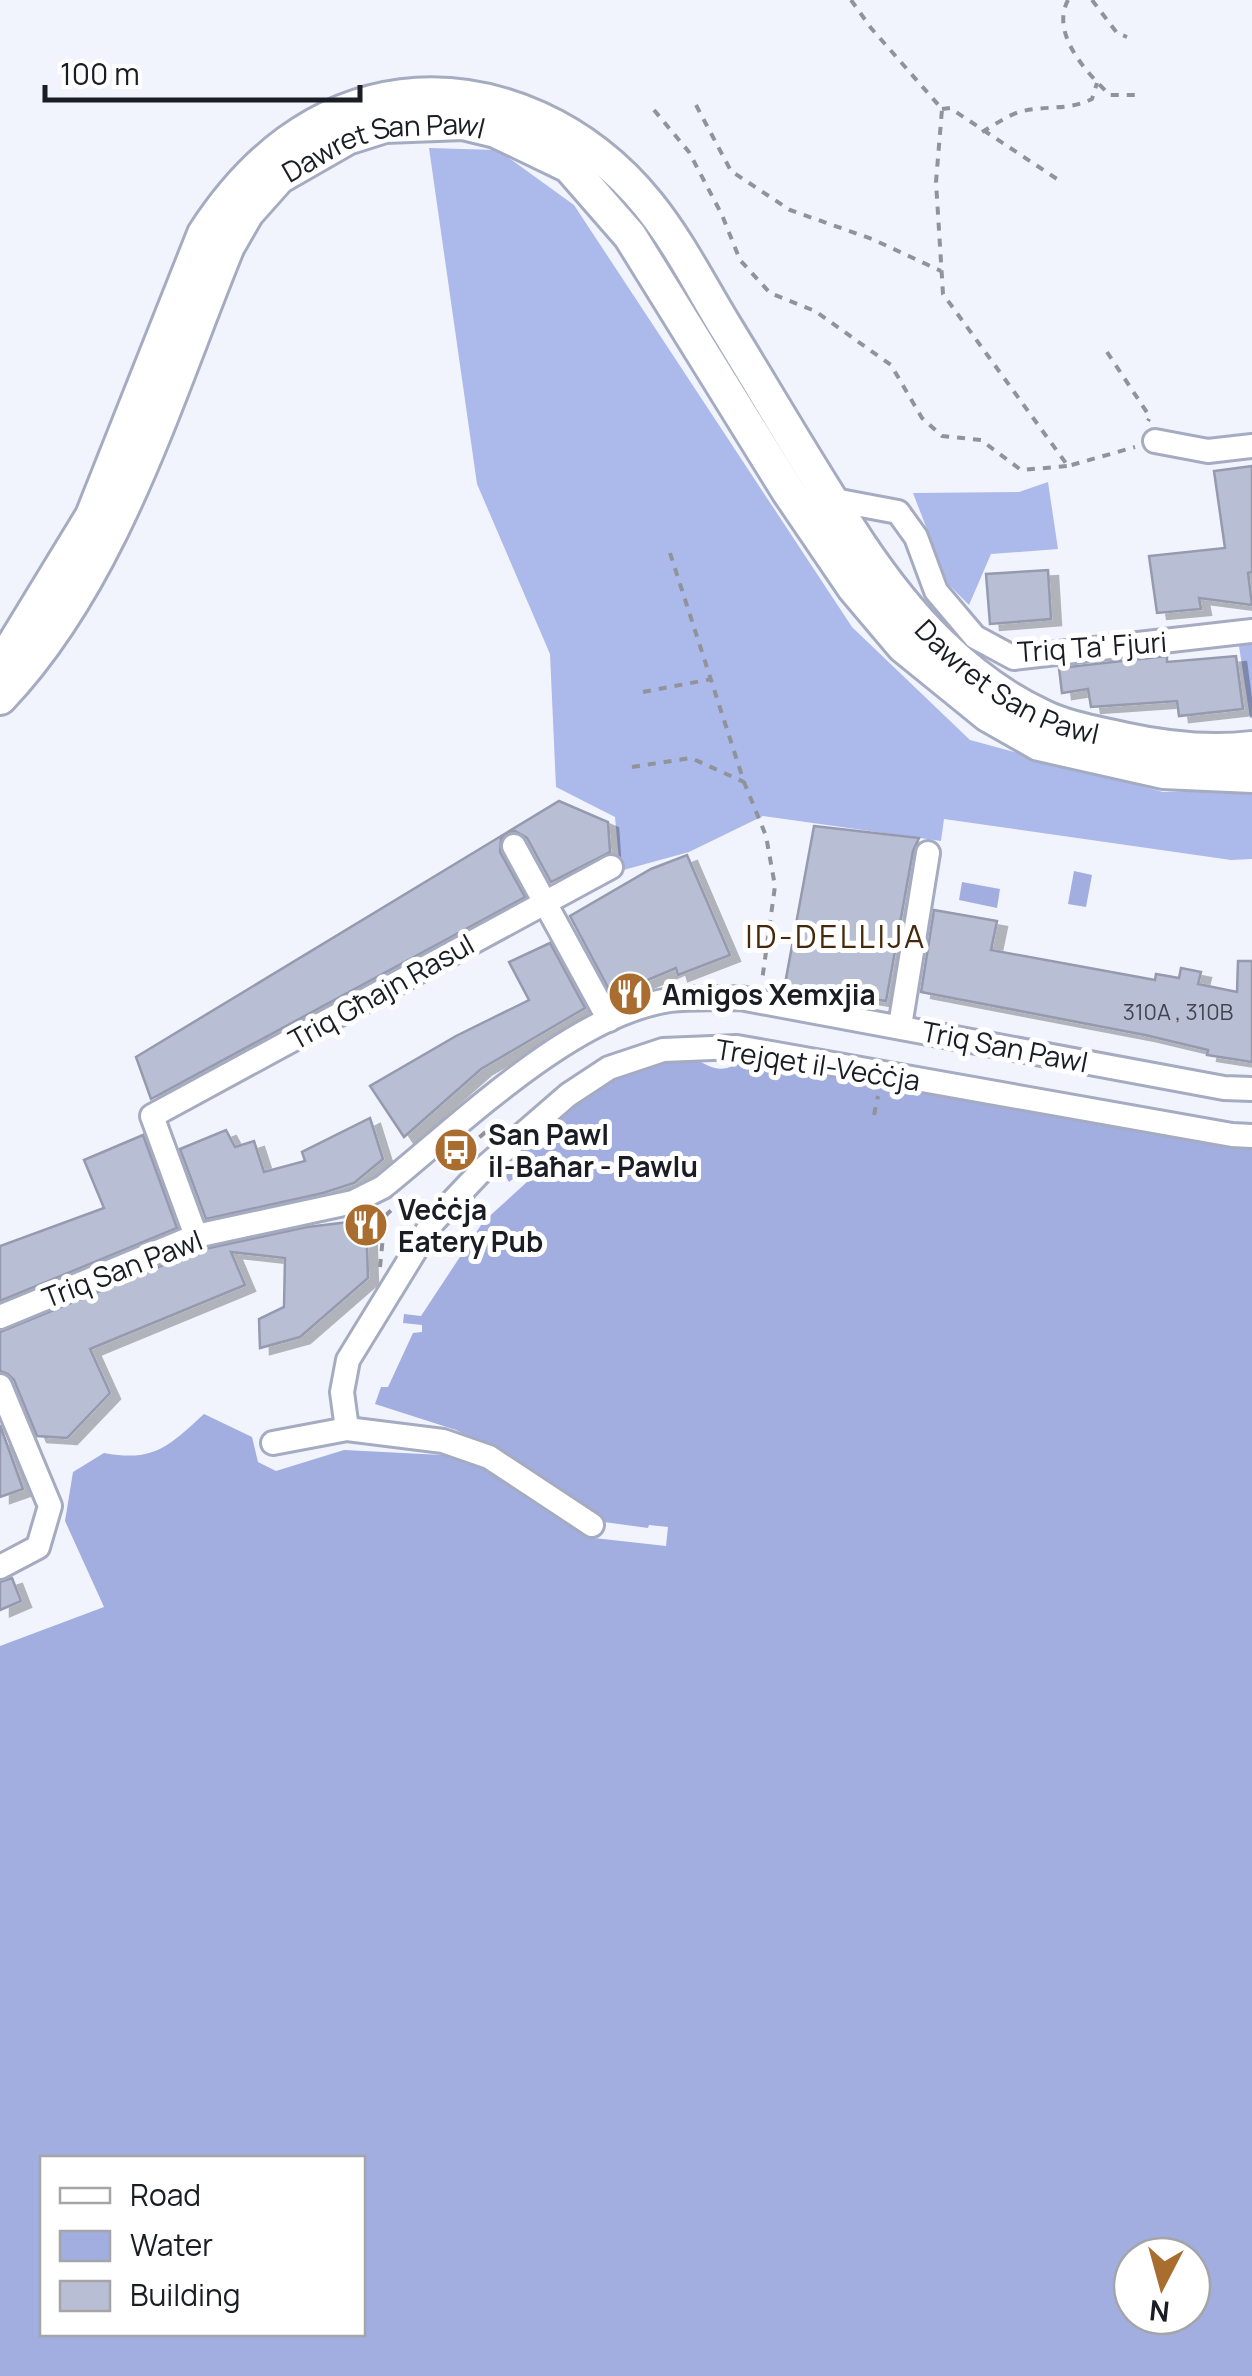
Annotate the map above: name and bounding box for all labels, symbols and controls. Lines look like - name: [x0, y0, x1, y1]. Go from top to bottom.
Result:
- scale bar: [45, 40, 360, 102]
- text: 100 m: [60, 53, 140, 94]
- street label: Dawret San Pawl: [275, 103, 489, 191]
- street label: Dawret San Pawl: [907, 611, 1103, 752]
- street label: Triq Ta' Fjuri: [1016, 622, 1168, 670]
- district label: ID-DELLIJA: [745, 914, 927, 958]
- street label: Triq Għajn Rasul: [282, 924, 480, 1058]
- restaurant icon: Amigos Xemxjia: [607, 971, 653, 1017]
- place label: Amigos Xemxjia: [662, 975, 876, 1013]
- house number: 310A , 310B: [1123, 997, 1233, 1027]
- street label: Triq San Pawl: [919, 1011, 1091, 1081]
- street label: Trejqet il-Veċċja: [713, 1029, 923, 1099]
- place label: San Pawl il-Baħar - Pawlu: [488, 1115, 698, 1185]
- bus stop icon: San Pawl il-Baħar - Pawlu: [433, 1127, 479, 1173]
- place label: Veċċja Eatery Pub: [398, 1190, 543, 1260]
- restaurant icon: Veċċja Eatery Pub: [343, 1202, 389, 1248]
- street label: Triq San Pawl: [37, 1220, 207, 1316]
- legend: [40, 2156, 365, 2336]
- text: Road: [130, 2174, 201, 2215]
- text: Water: [130, 2224, 213, 2265]
- north arrow: [1112, 2236, 1212, 2336]
- text: Building: [130, 2274, 241, 2315]
- text: N: [1147, 2292, 1171, 2332]

